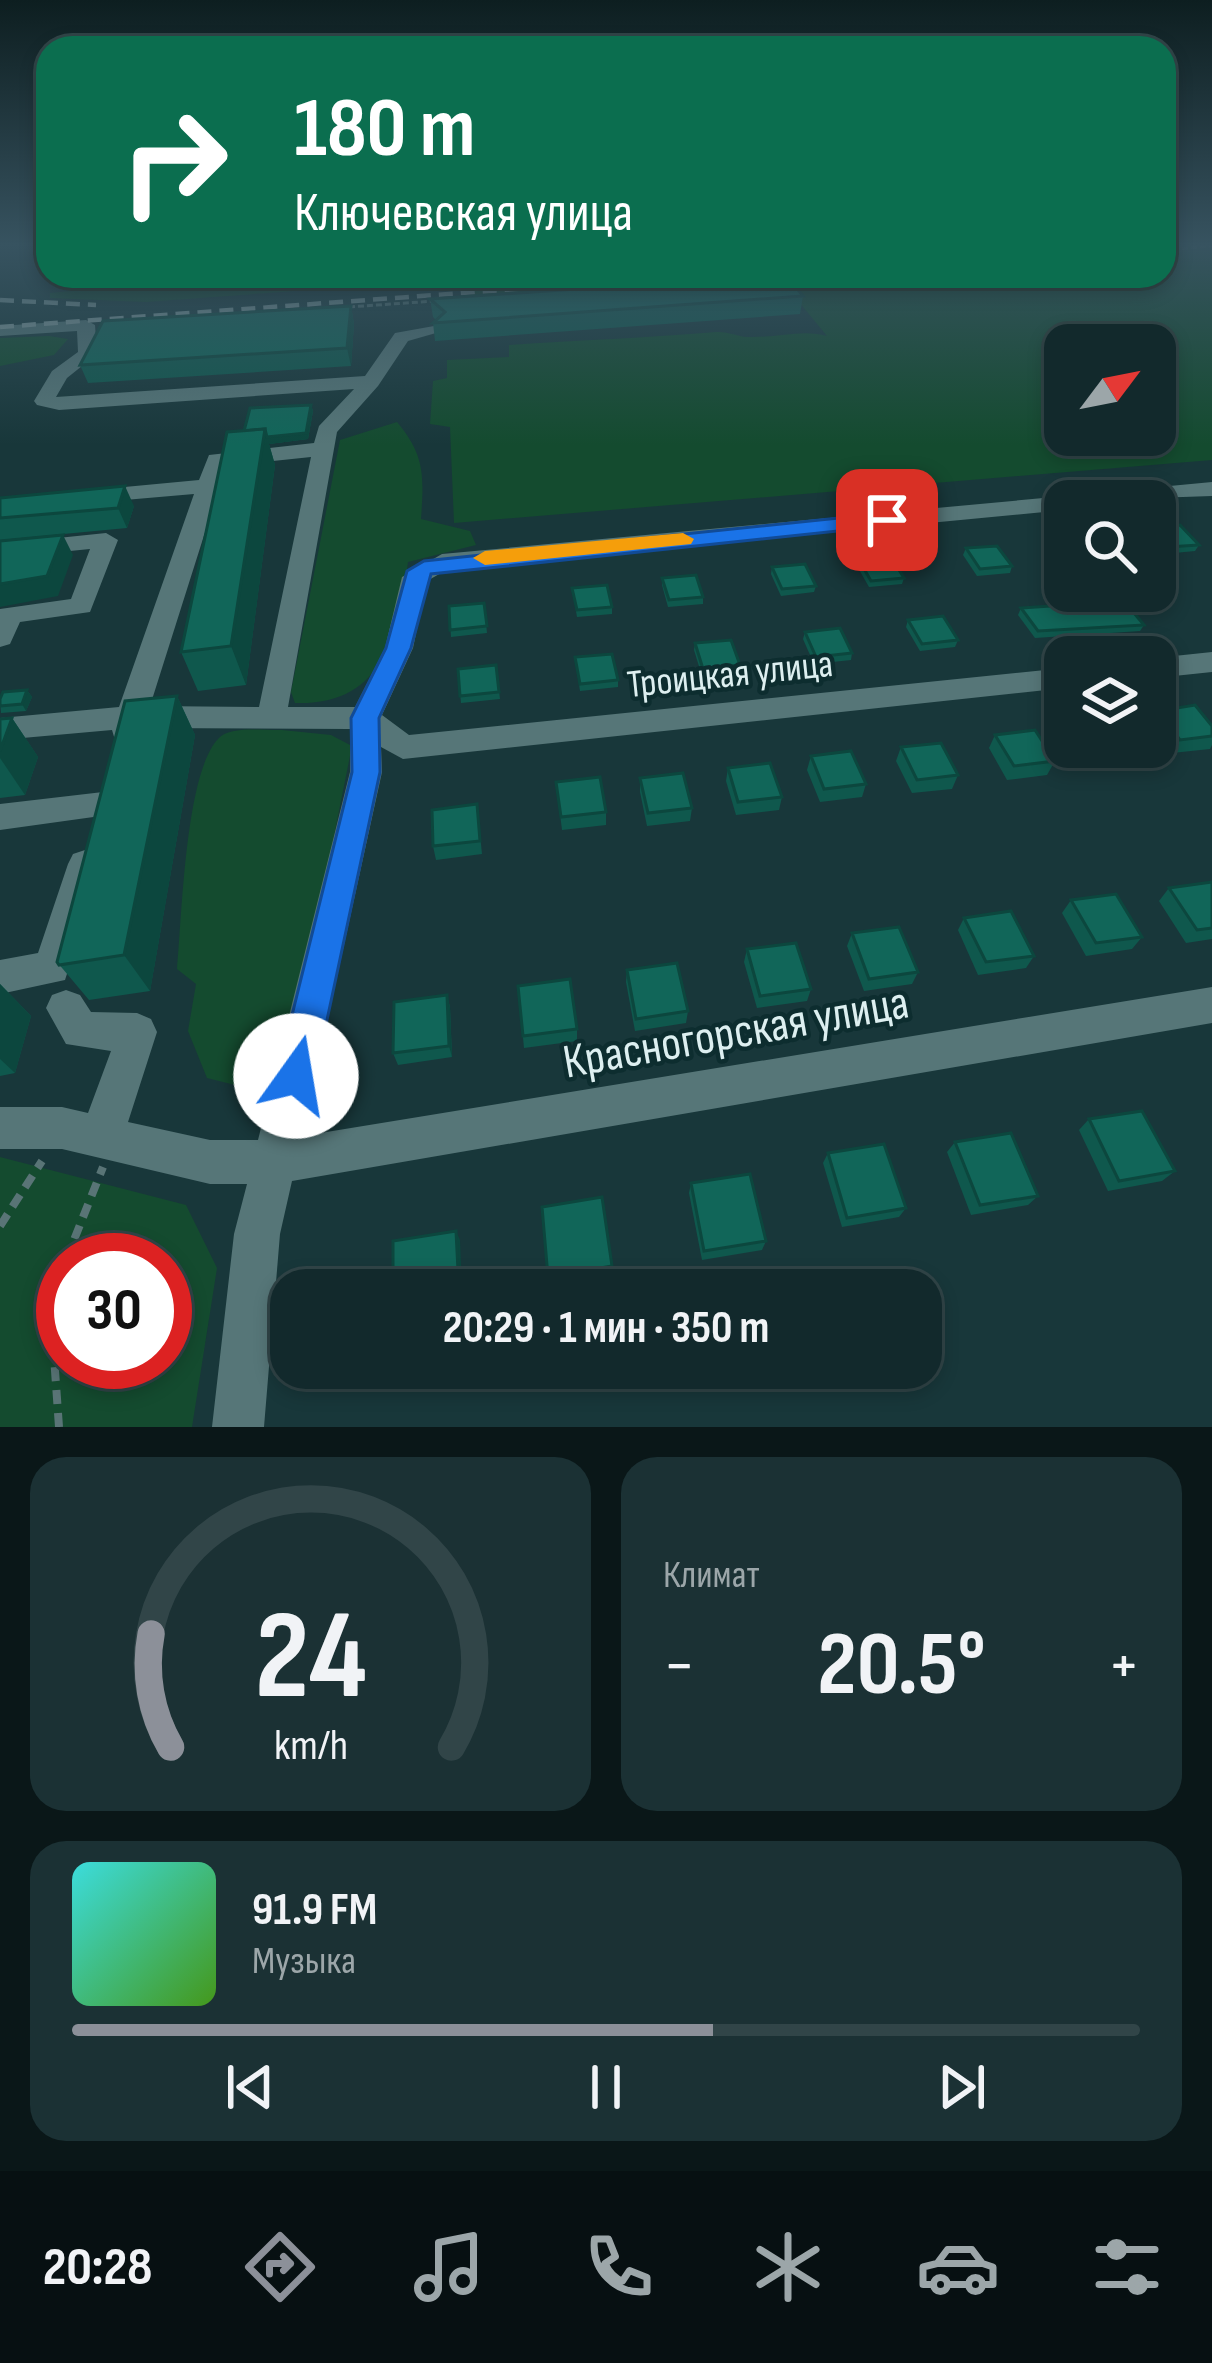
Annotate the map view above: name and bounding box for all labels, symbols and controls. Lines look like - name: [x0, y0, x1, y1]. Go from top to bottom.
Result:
- text: 180 m: [294, 79, 475, 180]
- icon: right: [96, 84, 252, 240]
- text: Ключевская улица: [294, 181, 633, 246]
- north arrow: [1044, 324, 1176, 456]
- map controls: [1044, 324, 1176, 768]
- pin: [836, 469, 938, 571]
- button: search: [1044, 480, 1176, 612]
- icon: arrive: [854, 487, 920, 553]
- button: layers: [1044, 636, 1176, 768]
- street label: Троицкая улица: [625, 641, 835, 709]
- street label: Красногорская улица: [559, 975, 913, 1091]
- position arrow: [233, 1013, 359, 1139]
- speed limit sign: 30: [36, 1233, 192, 1389]
- text: 20:29 · 1 мин · 350 m: [443, 1301, 769, 1356]
- text: Климат: [663, 1552, 760, 1599]
- text: 24: [254, 1584, 367, 1733]
- text: 20.5°: [817, 1612, 986, 1720]
- text: −: [663, 1627, 695, 1706]
- text: +: [1108, 1627, 1140, 1706]
- text: km/h: [273, 1720, 348, 1772]
- text: 91.9 FM: [252, 1883, 377, 1938]
- text: Музыка: [252, 1938, 356, 1985]
- icon: previous: [217, 2054, 283, 2120]
- icon: pause: [573, 2054, 639, 2120]
- icon: next: [929, 2054, 995, 2120]
- icon: directions: [238, 2225, 322, 2309]
- icon: music: [407, 2225, 491, 2309]
- icon: phone: [577, 2225, 661, 2309]
- icon: climate: [746, 2225, 830, 2309]
- icon: car: [916, 2225, 1000, 2309]
- icon: filters: [1085, 2225, 1169, 2309]
- text: 20:28: [43, 2235, 153, 2300]

